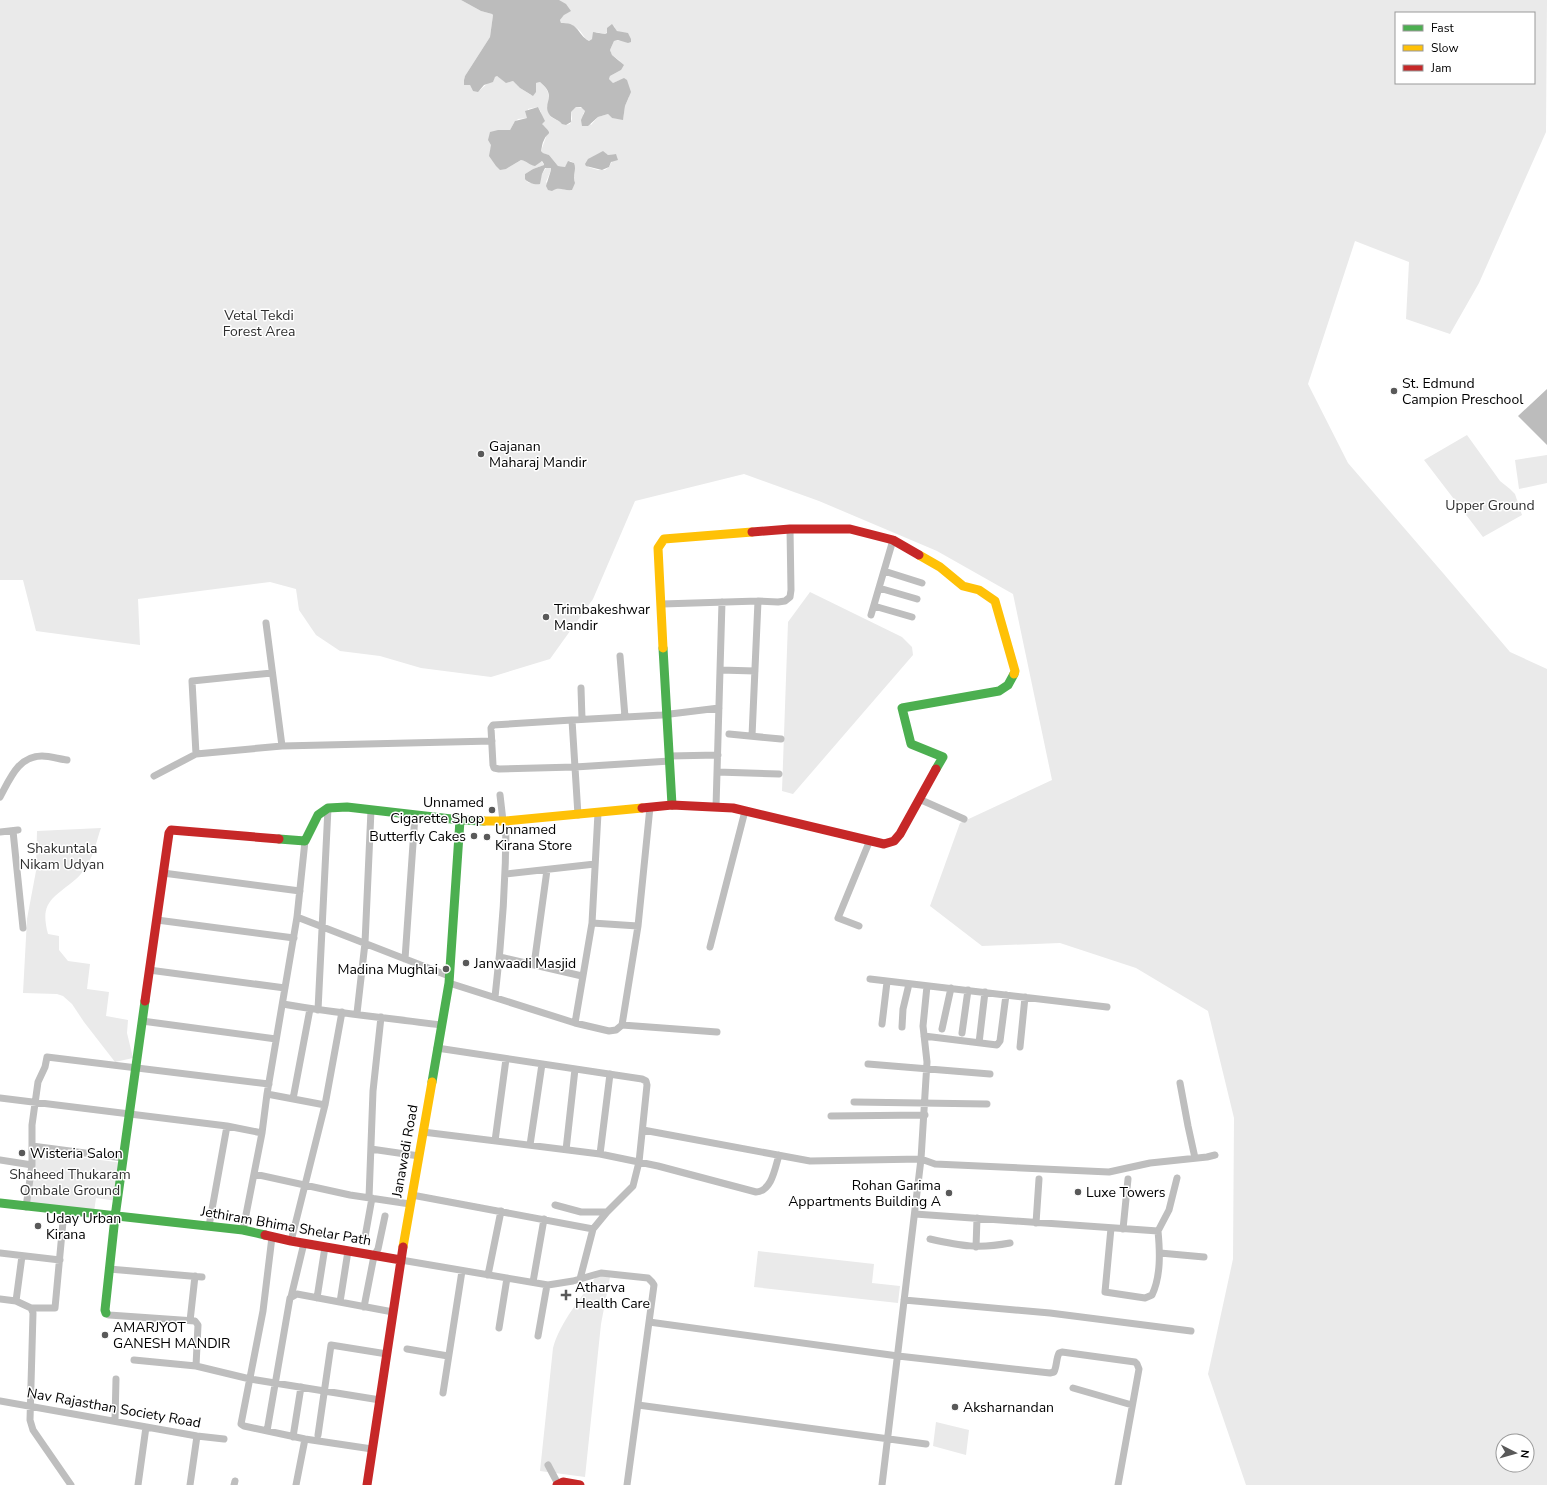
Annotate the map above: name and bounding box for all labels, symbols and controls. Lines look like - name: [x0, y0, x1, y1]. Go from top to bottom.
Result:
- legend: [1395, 12, 1535, 84]
- text: Fast: [1431, 20, 1454, 36]
- text: Slow: [1431, 40, 1459, 56]
- text: Jam: [1430, 60, 1452, 76]
- park label: Vetal Tekdi Forest Area: [223, 306, 295, 341]
- place label: St. Edmund Campion Preschool: [1402, 374, 1524, 409]
- marker: St. Edmund Campion Preschool: [1389, 386, 1399, 396]
- place label: Gajanan Maharaj Mandir: [489, 437, 587, 472]
- marker: Gajanan Maharaj Mandir: [476, 449, 486, 459]
- park label: Upper Ground: [1445, 496, 1535, 515]
- place label: Trimbakeshwar Mandir: [554, 600, 650, 635]
- marker: Trimbakeshwar Mandir: [541, 612, 551, 622]
- place label: Unnamed Cigarette Shop: [390, 793, 484, 828]
- marker: Unnamed Cigarette Shop: [487, 805, 497, 815]
- place label: Unnamed Kirana Store: [495, 820, 572, 855]
- place label: Butterfly Cakes: [369, 827, 466, 846]
- marker: Butterfly Cakes: [469, 831, 479, 841]
- marker: Unnamed Kirana Store: [482, 832, 492, 842]
- park label: Shakuntala Nikam Udyan: [20, 839, 104, 874]
- place label: Janwaadi Masjid: [473, 954, 576, 973]
- marker: Janwaadi Masjid: [461, 958, 471, 968]
- place label: Madina Mughlai: [337, 960, 438, 979]
- marker: Madina Mughlai: [441, 964, 451, 974]
- street label: Janawadi Road: [387, 1103, 423, 1200]
- place label: Wisteria Salon: [30, 1144, 123, 1163]
- marker: Wisteria Salon: [17, 1148, 27, 1158]
- park label: Shaheed Thukaram Ombale Ground: [9, 1165, 131, 1200]
- place label: Rohan Garima Appartments Building A: [788, 1176, 941, 1211]
- place label: Luxe Towers: [1086, 1183, 1166, 1202]
- marker: Luxe Towers: [1073, 1187, 1083, 1197]
- marker: Rohan Garima Appartments Building A: [944, 1188, 954, 1198]
- street label: Jethiram Bhima Shelar Path: [198, 1201, 373, 1250]
- place label: Uday Urban Kirana: [46, 1209, 121, 1244]
- marker: Uday Urban Kirana: [33, 1221, 43, 1231]
- place label: Atharva Health Care: [575, 1278, 650, 1313]
- marker: Atharva Health Care: [560, 1289, 572, 1301]
- place label: AMARJYOT GANESH MANDIR: [113, 1318, 231, 1353]
- marker: AMARJYOT GANESH MANDIR: [100, 1330, 110, 1340]
- street label: Nav Rajasthan Society Road: [25, 1383, 203, 1433]
- place label: Aksharnandan: [963, 1398, 1054, 1417]
- marker: Aksharnandan: [950, 1402, 960, 1412]
- north arrow: [1495, 1433, 1535, 1473]
- text: N: [1517, 1449, 1532, 1459]

